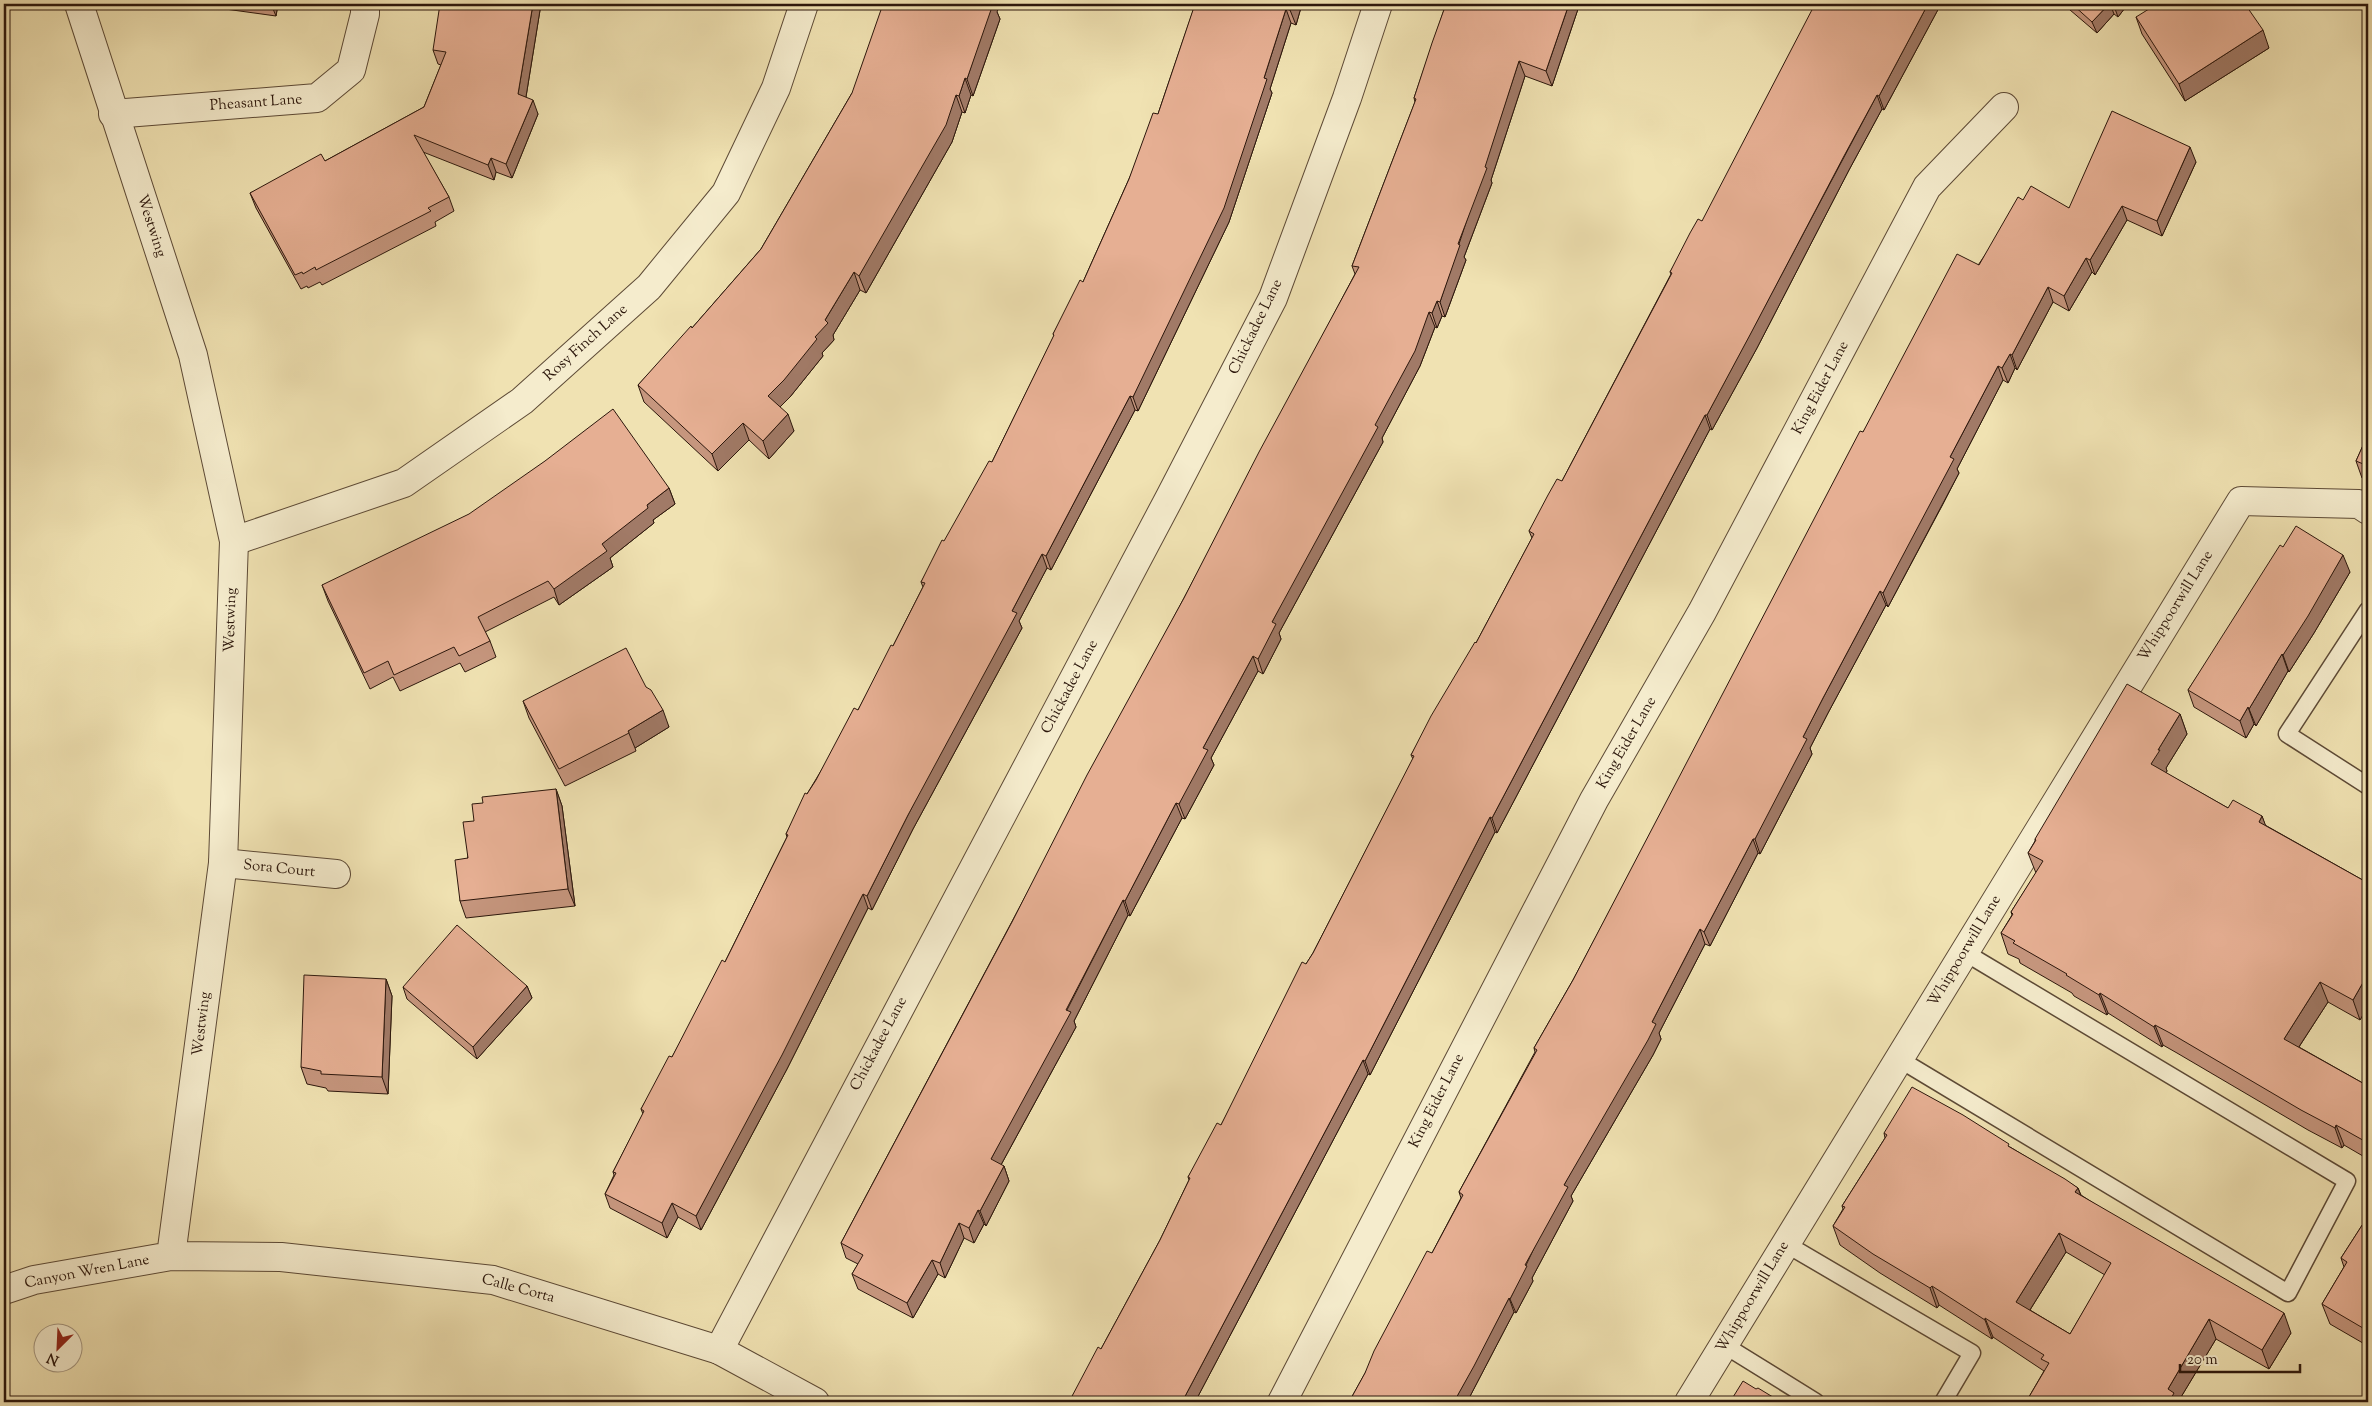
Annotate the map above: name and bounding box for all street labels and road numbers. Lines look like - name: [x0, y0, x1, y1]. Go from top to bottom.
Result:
- street label: Pheasant Lane: [209, 89, 303, 117]
- street label: Westwing: [131, 192, 171, 260]
- street label: Chickadee Lane: [1224, 276, 1288, 378]
- street label: Rosy Finch Lane: [539, 300, 633, 386]
- street label: King Eider Lane: [1787, 337, 1855, 439]
- street label: Whippoorwill Lane: [2133, 547, 2219, 665]
- street label: Westwing: [219, 587, 243, 653]
- street label: Chickadee Lane: [1036, 636, 1104, 738]
- street label: King Eider Lane: [1592, 693, 1662, 793]
- street label: Sora Court: [242, 855, 316, 883]
- street label: Whippoorwill Lane: [1923, 891, 2007, 1011]
- street label: Westwing: [188, 991, 216, 1057]
- street label: Chickadee Lane: [845, 993, 913, 1095]
- street label: King Eider Lane: [1404, 1050, 1470, 1152]
- street label: Whippoorwill Lane: [1711, 1237, 1795, 1357]
- street label: Canyon Wren Lane: [23, 1250, 151, 1294]
- street label: Calle Corta: [479, 1269, 557, 1309]

